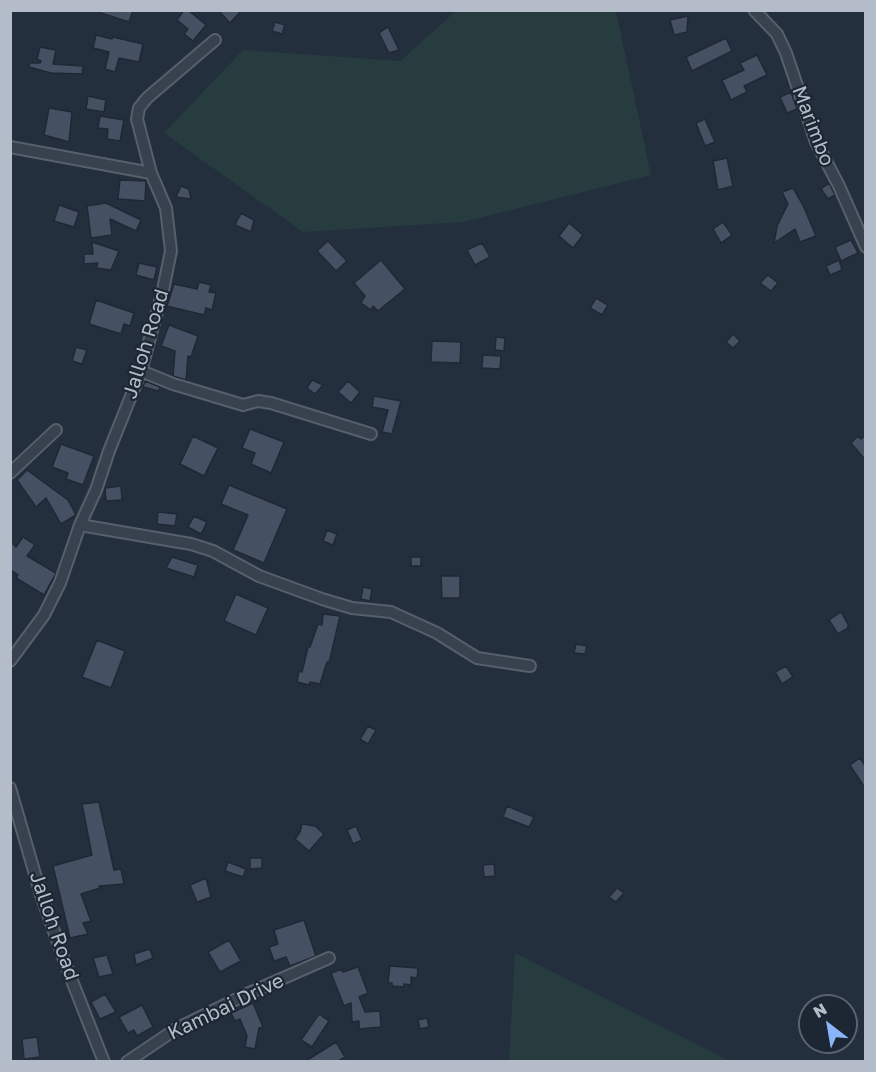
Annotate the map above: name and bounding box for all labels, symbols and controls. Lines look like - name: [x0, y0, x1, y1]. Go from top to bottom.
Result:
- street label: Marimbo: [787, 83, 839, 169]
- street label: Jalloh Road: [118, 286, 174, 402]
- street label: Jalloh Road: [24, 869, 84, 983]
- street label: Kambai Drive: [164, 969, 288, 1045]
- north arrow: [798, 994, 858, 1054]
- text: N: [809, 999, 830, 1022]

